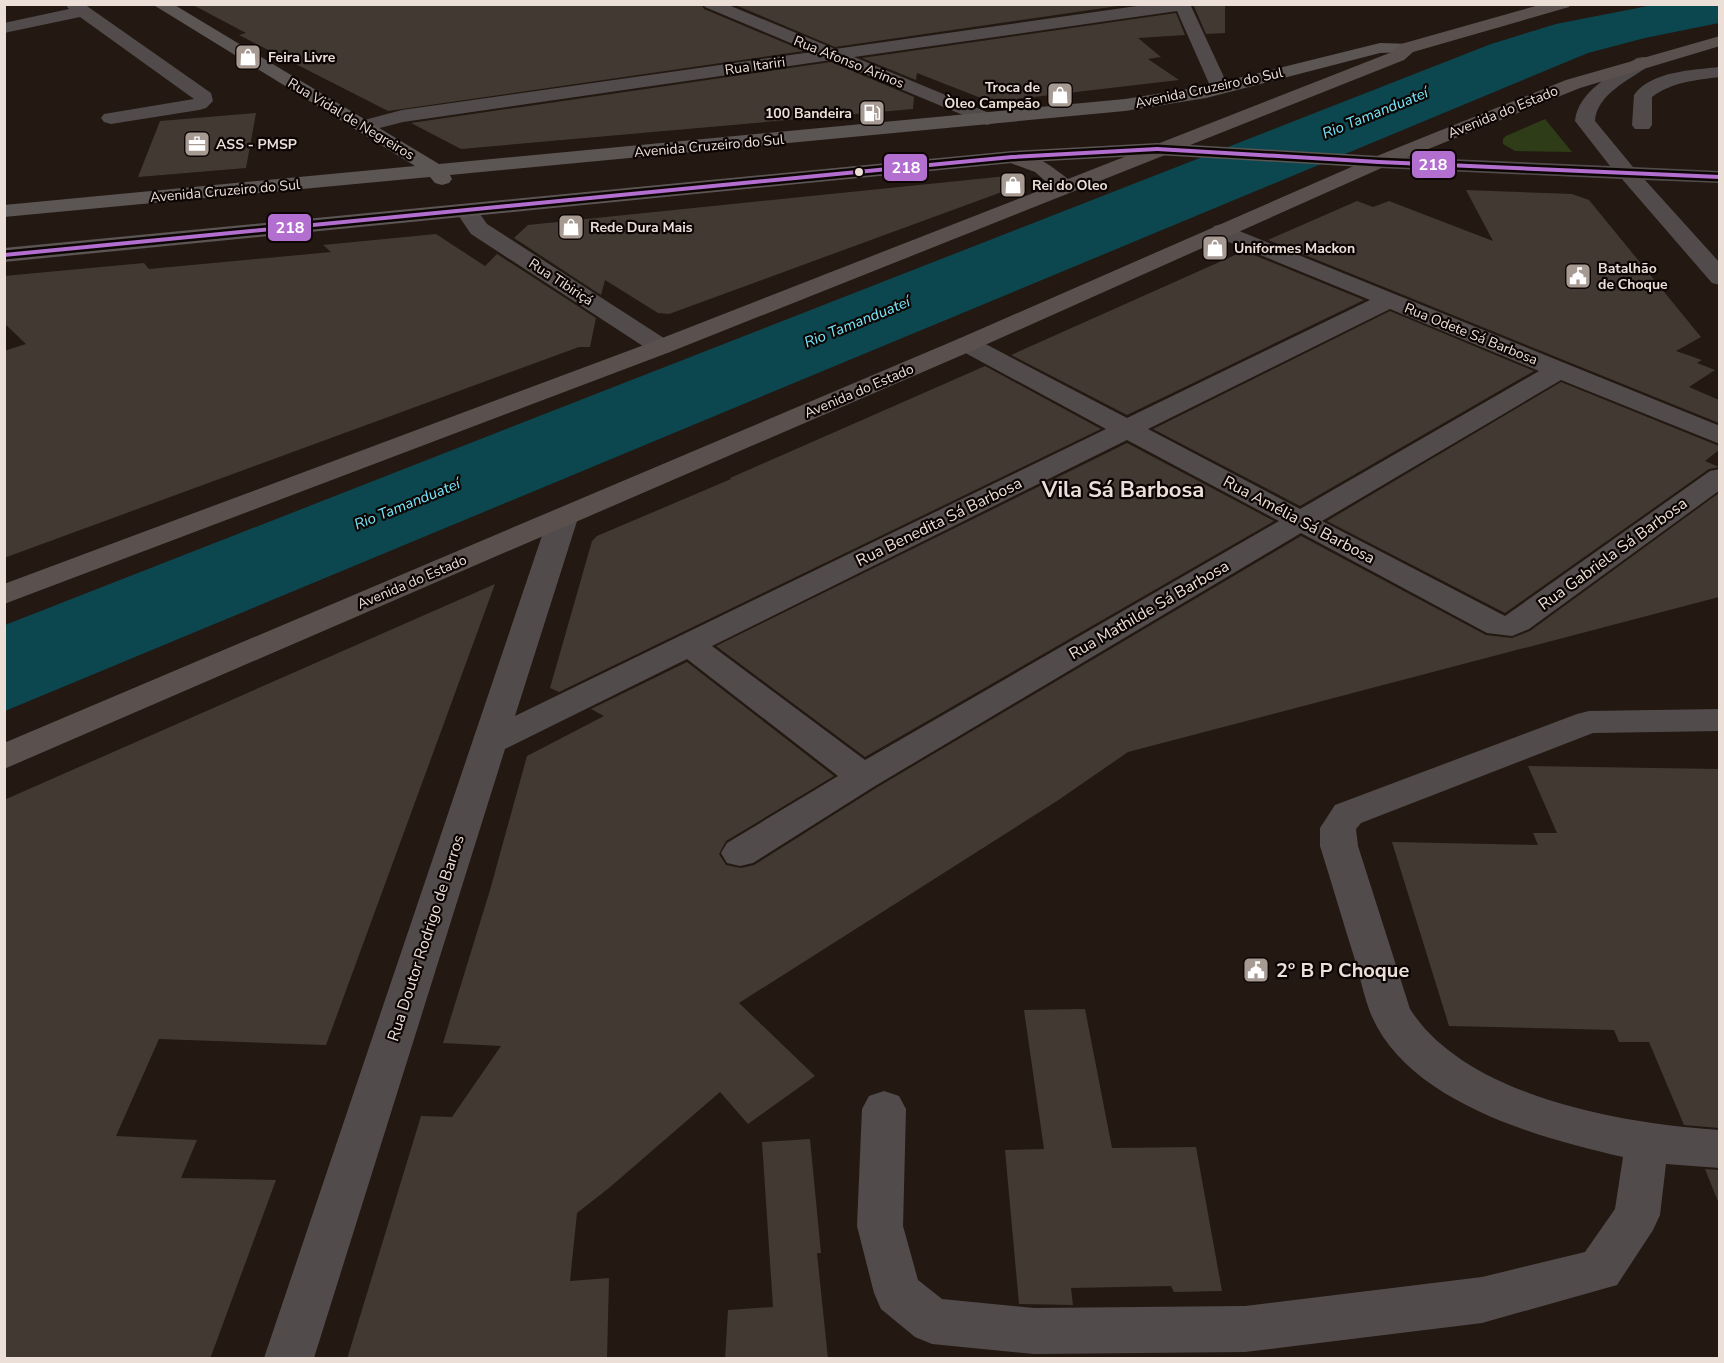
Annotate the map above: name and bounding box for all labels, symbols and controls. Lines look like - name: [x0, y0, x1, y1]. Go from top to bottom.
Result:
- street label: Rua Afonso Arinos: [791, 31, 907, 93]
- shop icon: Feira Livre: [233, 42, 263, 72]
- place label: Feira Livre: [268, 48, 336, 67]
- street label: Rua Itariri: [724, 52, 786, 80]
- street label: Avenida Cruzeiro do Sul: [1133, 63, 1285, 113]
- street label: Rua Vidal de Negreiros: [284, 74, 418, 165]
- place label: Troca de Òleo Campeão: [944, 78, 1040, 113]
- shop icon: Troca de Òleo Campeão: [1045, 80, 1075, 110]
- street label: Avenida do Estado: [1445, 81, 1561, 143]
- water label: Rio Tamanduateí: [1319, 82, 1433, 143]
- fuel station icon: 100 Bandeira: [857, 98, 887, 128]
- place label: 100 Bandeira: [765, 104, 852, 123]
- office icon: ASS - PMSP: [182, 129, 212, 159]
- street label: Avenida Cruzeiro do Sul: [633, 130, 786, 162]
- place label: ASS - PMSP: [216, 135, 297, 154]
- line badge: 218: [1411, 150, 1456, 179]
- line badge: 218: [883, 153, 928, 182]
- text: 218: [1419, 154, 1447, 176]
- text: 218: [892, 157, 920, 179]
- unlabelled marker: [853, 166, 865, 178]
- shop icon: Rei do Oleo: [998, 170, 1028, 200]
- street label: Avenida Cruzeiro do Sul: [149, 175, 302, 207]
- place label: Rei do Oleo: [1032, 176, 1108, 195]
- shop icon: Rede Dura Mais: [556, 212, 586, 242]
- line badge: 218: [267, 213, 312, 242]
- text: 218: [276, 217, 304, 239]
- place label: Rede Dura Mais: [590, 218, 693, 237]
- shop icon: Uniformes Mackon: [1200, 233, 1230, 263]
- place label: Uniformes Mackon: [1234, 239, 1355, 258]
- street label: Rua Tibiriçá: [525, 254, 597, 310]
- place label: Batalhão de Choque: [1598, 259, 1668, 294]
- public building icon: Batalhão de Choque: [1563, 261, 1593, 291]
- water label: Rio Tamanduateí: [801, 291, 915, 352]
- street label: Rua Odete Sá Barbosa: [1402, 299, 1540, 369]
- street label: Avenida do Estado: [801, 359, 917, 423]
- street label: Rua Amélia Sá Barbosa: [1219, 471, 1379, 569]
- street label: Rua Benedita Sá Barbosa: [852, 472, 1026, 572]
- water label: Rio Tamanduateí: [351, 473, 465, 534]
- district label: Vila Sá Barbosa: [1041, 475, 1204, 505]
- street label: Rua Gabriela Sá Barbosa: [1534, 493, 1692, 615]
- street label: Avenida do Estado: [354, 550, 470, 614]
- street label: Rua Mathilde Sá Barbosa: [1065, 555, 1233, 665]
- street label: Rua Doutor Rodrigo de Barros: [382, 832, 470, 1044]
- public building icon: 2º B P Choque: [1241, 955, 1271, 985]
- place label: 2º B P Choque: [1276, 957, 1409, 984]

